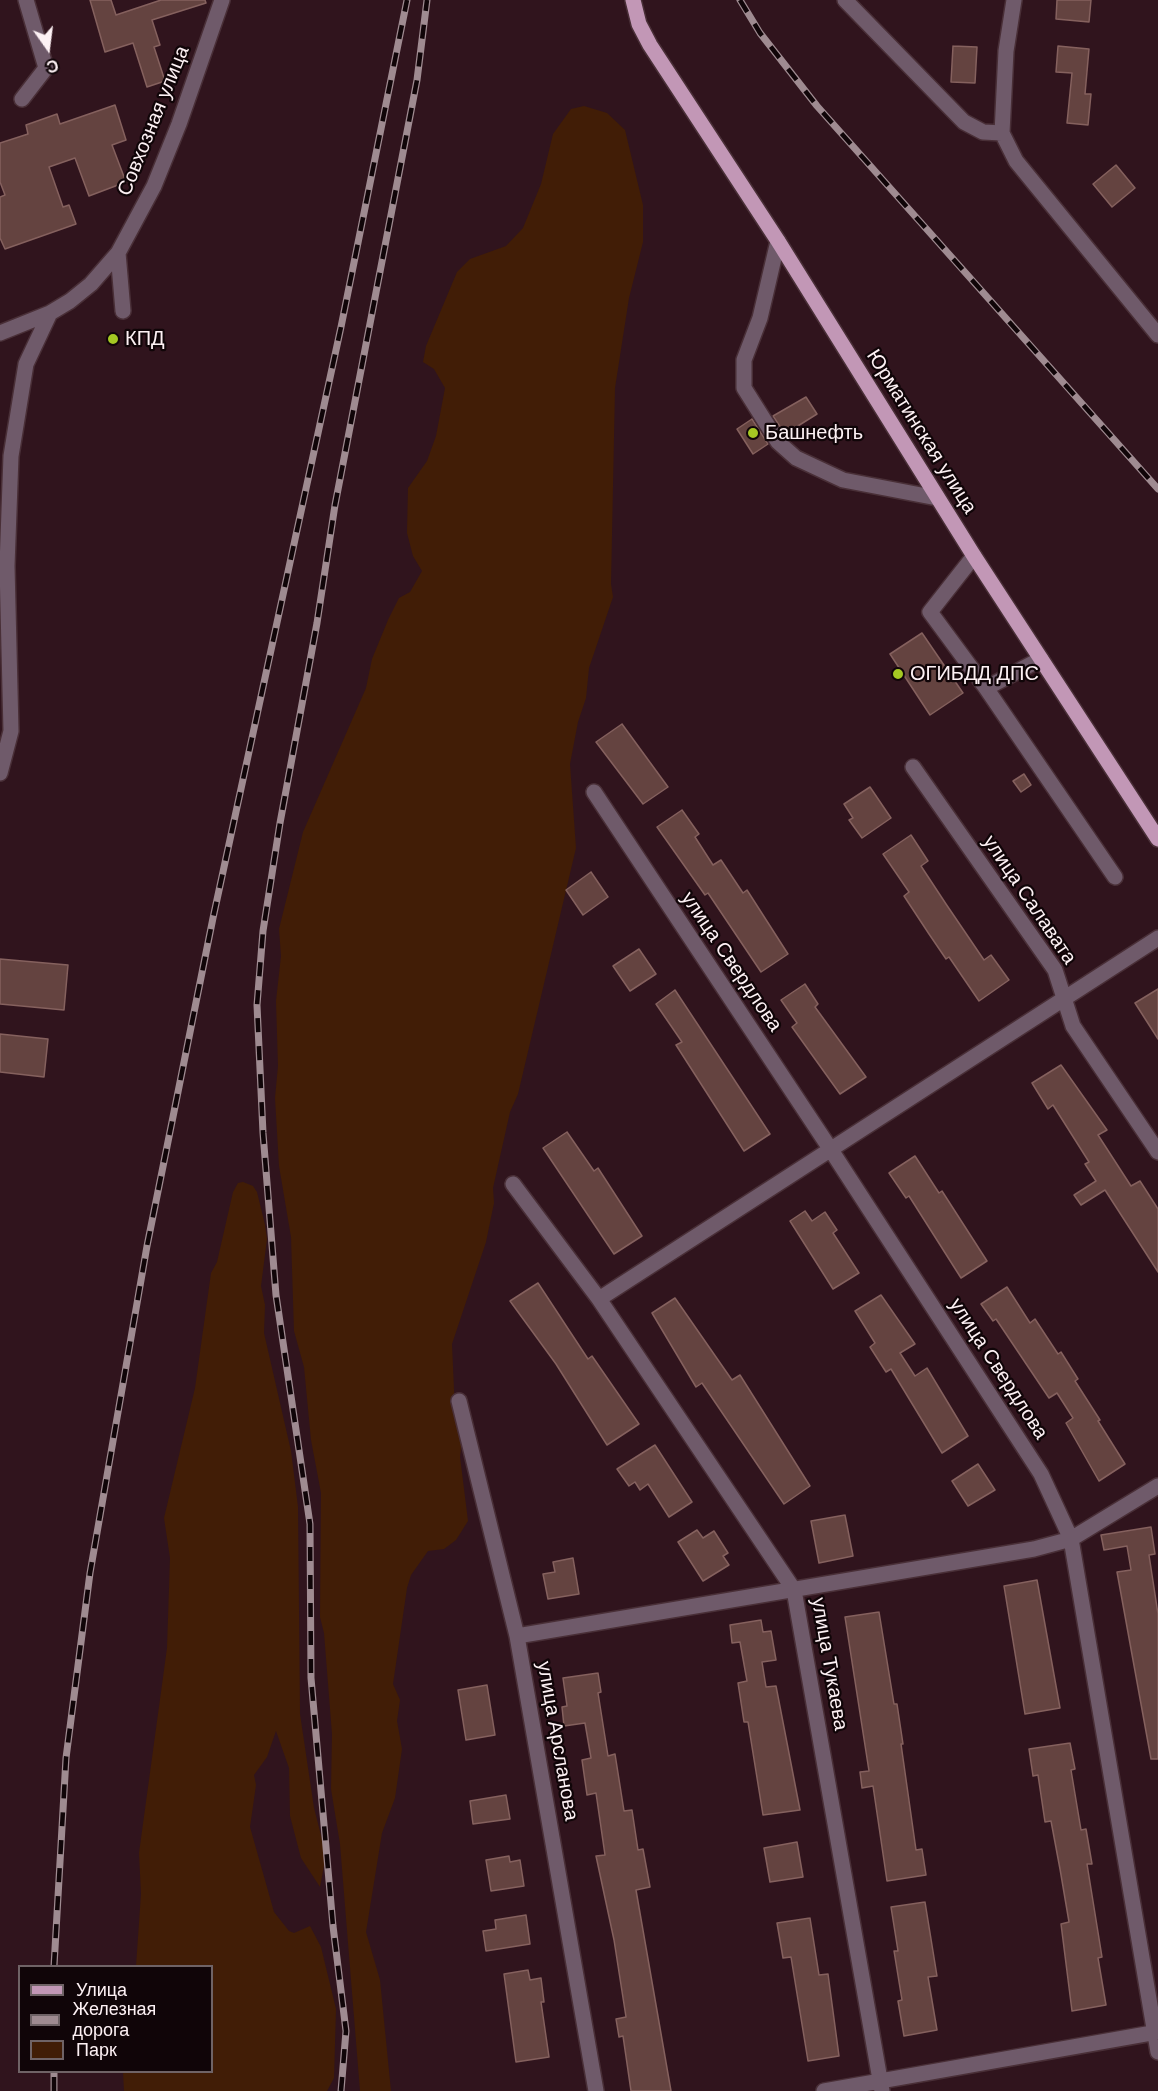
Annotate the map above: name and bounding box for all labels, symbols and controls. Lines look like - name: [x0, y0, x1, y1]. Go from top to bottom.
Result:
- north arrow: [18, 18, 78, 78]
- street label: Совхозная улица: [113, 43, 195, 199]
- text: С: [45, 56, 60, 76]
- place label: КПД: [125, 327, 165, 351]
- marker: КПД: [106, 332, 120, 346]
- street label: Юрматинская улица: [861, 346, 981, 518]
- place label: Башнефть: [765, 421, 863, 445]
- marker: Башнефть: [746, 426, 760, 440]
- place label: ОГИБДД ДПС: [910, 662, 1039, 686]
- marker: ОГИБДД ДПС: [891, 667, 905, 681]
- street label: улица Салавата: [977, 831, 1081, 969]
- street label: улица Свердлова: [675, 888, 787, 1036]
- street label: улица Свердлова: [943, 1294, 1053, 1444]
- street label: улица Тукаева: [805, 1596, 853, 1732]
- street label: улица Арсланова: [531, 1659, 583, 1823]
- legend: [18, 1965, 213, 2073]
- text: Улица: [76, 1980, 127, 2000]
- text: Железная дорога: [72, 1999, 156, 2040]
- text: Парк: [76, 2040, 117, 2060]

